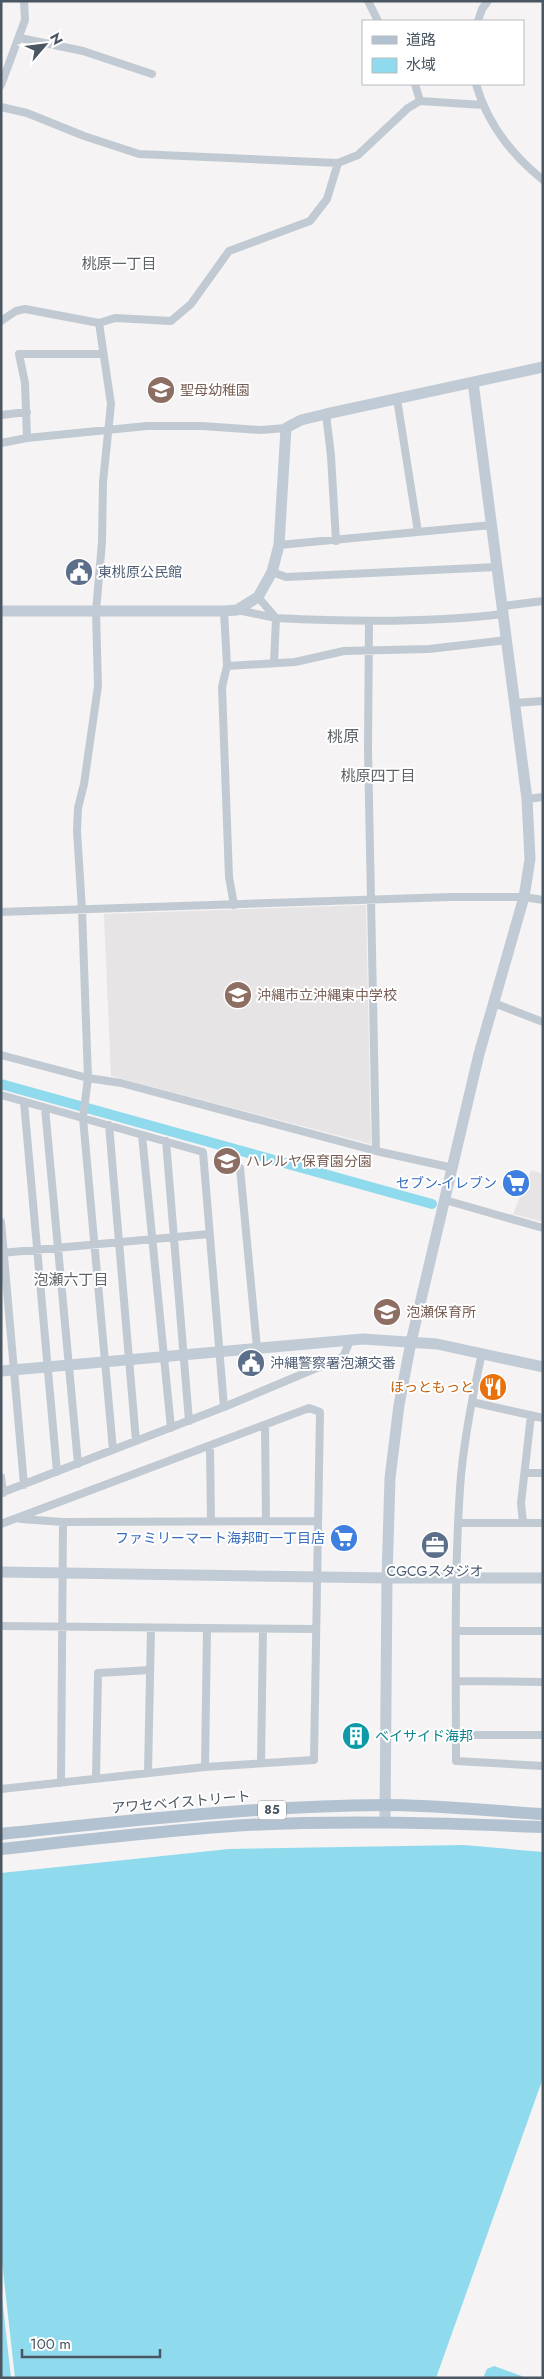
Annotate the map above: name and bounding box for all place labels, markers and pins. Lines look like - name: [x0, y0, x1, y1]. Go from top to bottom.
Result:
- school or university icon: 聖母幼稚園: [146, 375, 176, 405]
- place label: 聖母幼稚園: [180, 380, 250, 400]
- public building icon: 東桃原公民館: [64, 557, 94, 587]
- place label: 東桃原公民館: [98, 562, 182, 582]
- school or university icon: 沖縄市立沖縄東中学校: [223, 980, 253, 1010]
- place label: 沖縄市立沖縄東中学校: [257, 985, 397, 1005]
- school or university icon: ハレルヤ保育園分園: [212, 1146, 242, 1176]
- place label: ハレルヤ保育園分園: [246, 1151, 372, 1171]
- supermarket icon: セブン-イレブン: [501, 1168, 531, 1198]
- place label: セブン-イレブン: [396, 1173, 497, 1193]
- school or university icon: 泡瀬保育所: [372, 1297, 402, 1327]
- place label: 泡瀬保育所: [406, 1302, 476, 1322]
- public building icon: 沖縄警察署泡瀬交番: [236, 1348, 266, 1378]
- place label: 沖縄警察署泡瀬交番: [270, 1353, 396, 1373]
- restaurant icon: ほっともっと: [478, 1372, 508, 1402]
- place label: ほっともっと: [390, 1377, 474, 1397]
- supermarket icon: ファミリーマート海邦町一丁目店: [329, 1523, 359, 1553]
- place label: ファミリーマート海邦町一丁目店: [115, 1528, 325, 1548]
- office icon: CGCGスタジオ: [420, 1530, 450, 1560]
- place label: CGCGスタジオ: [387, 1561, 483, 1581]
- building icon: ベイサイド海邦: [341, 1721, 371, 1751]
- place label: ベイサイド海邦: [375, 1726, 473, 1746]

